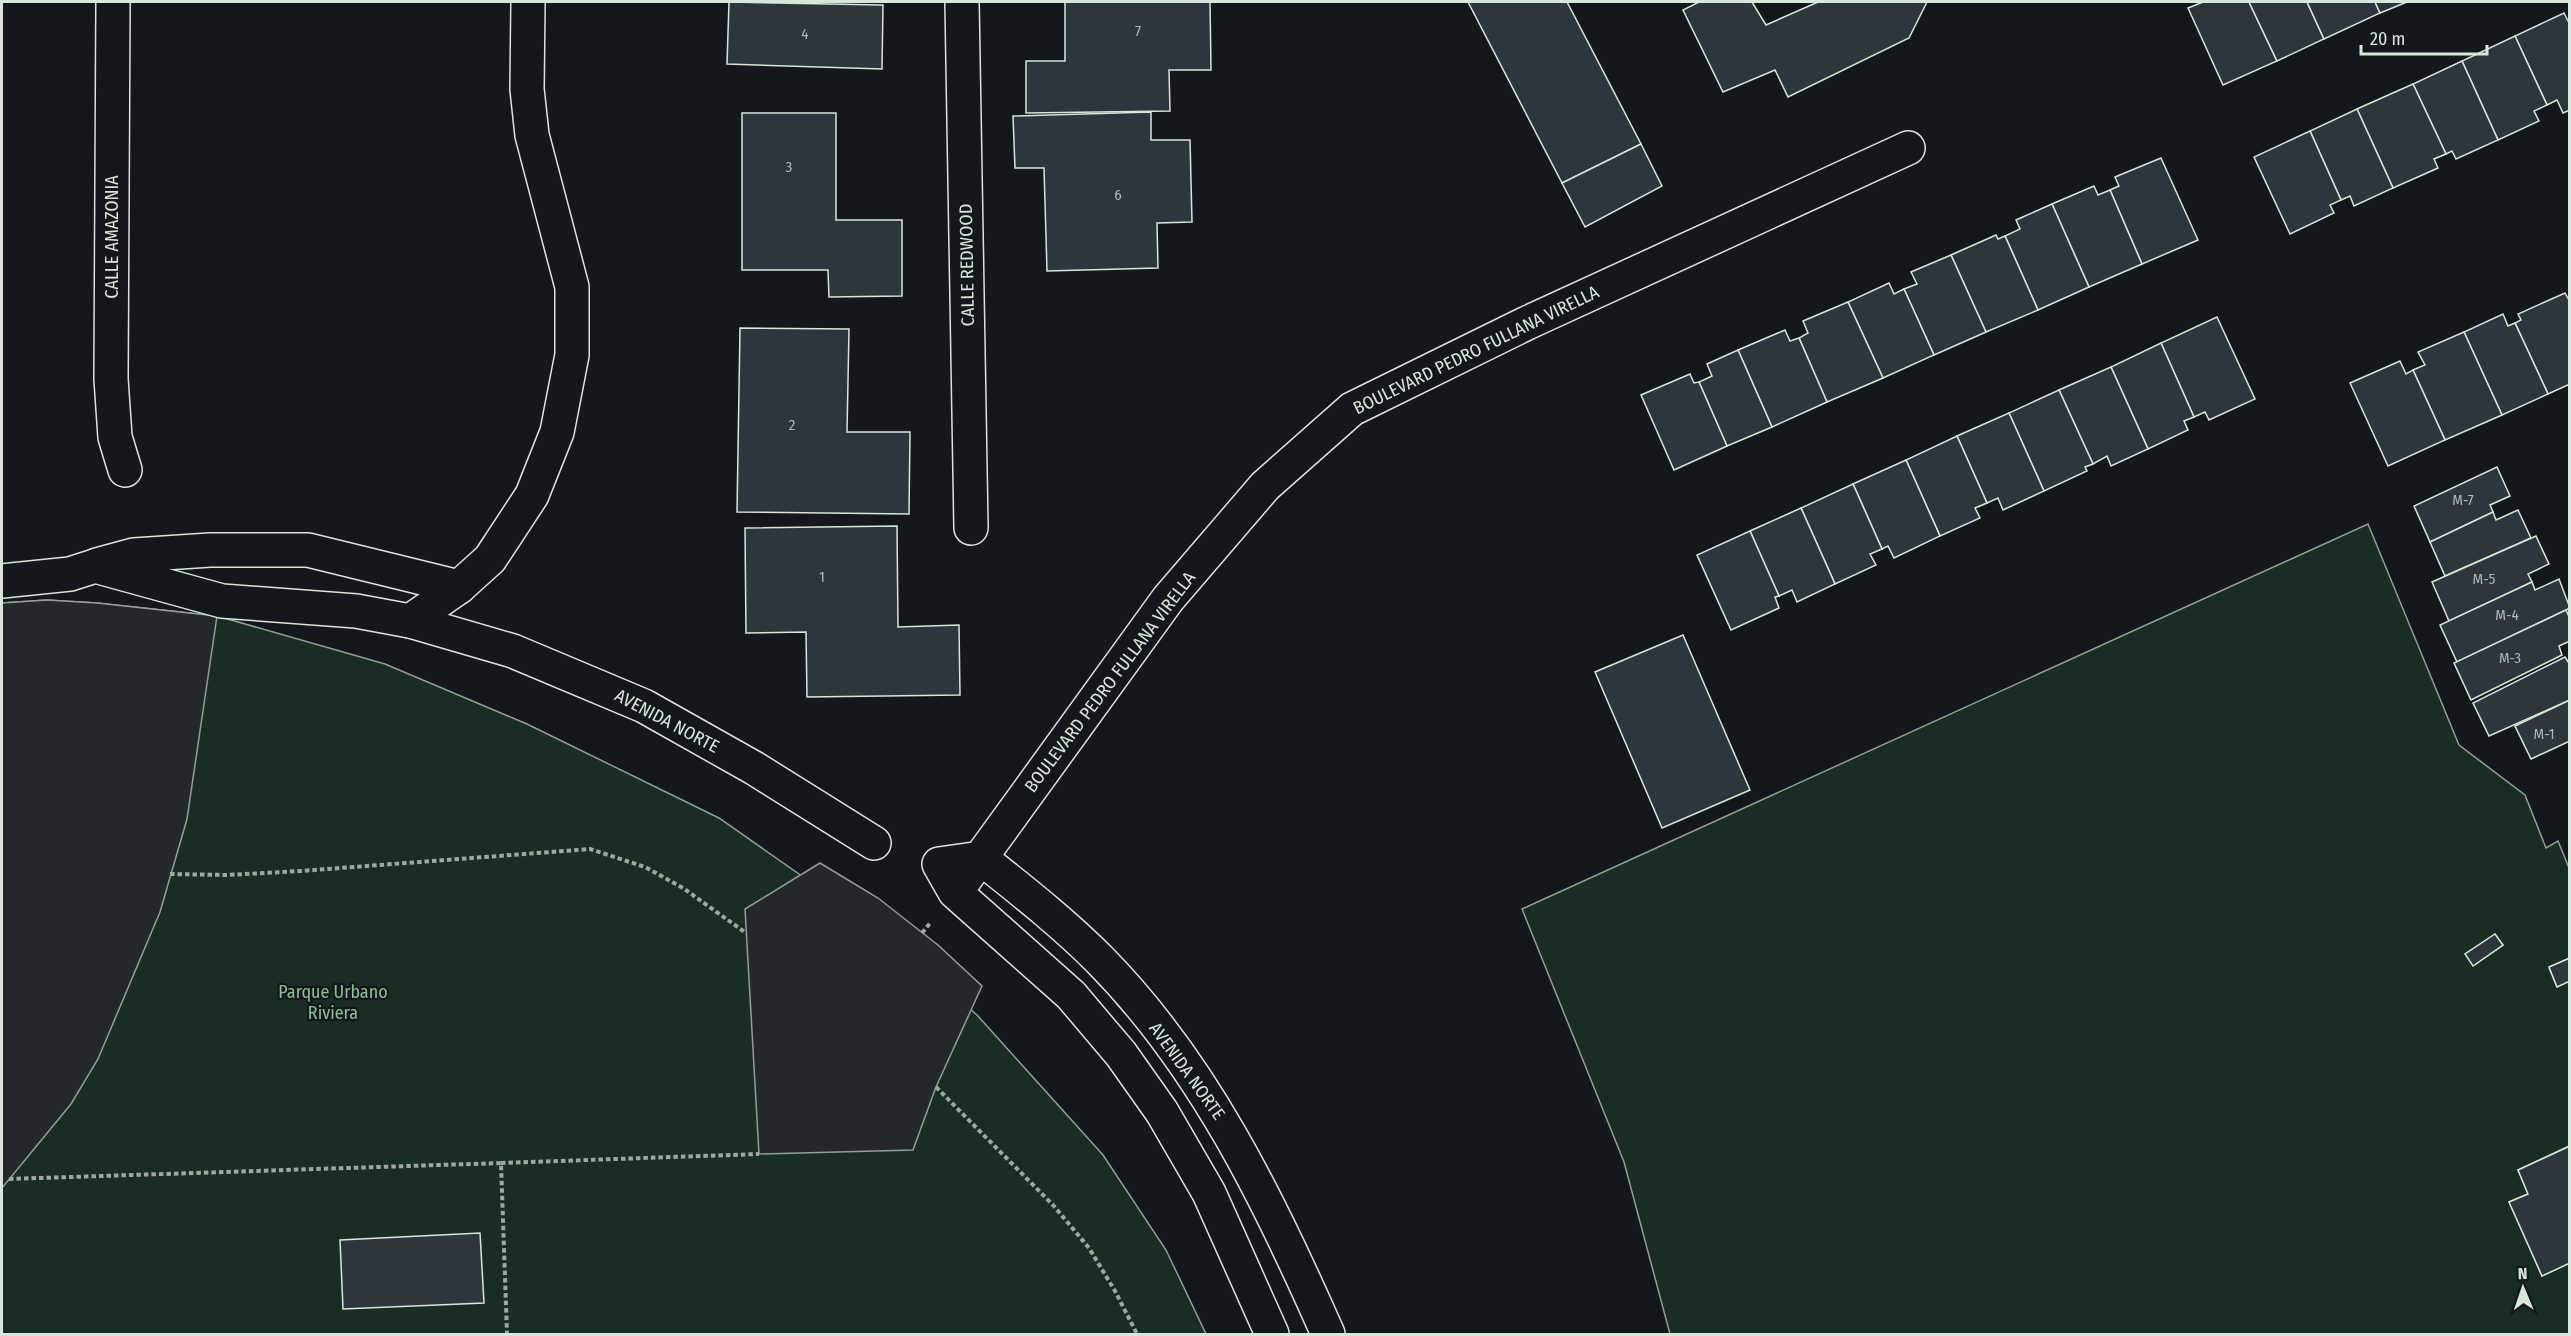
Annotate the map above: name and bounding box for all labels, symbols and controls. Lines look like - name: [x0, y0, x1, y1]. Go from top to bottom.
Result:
- scale bar: [2361, 18, 2487, 56]
- house number: 7: [1135, 22, 1141, 40]
- house number: 4: [801, 25, 809, 43]
- text: 20 m: [2370, 28, 2405, 50]
- house number: 3: [786, 158, 793, 176]
- street label: CALLE AMAZONIA: [101, 175, 123, 299]
- house number: 6: [1114, 186, 1122, 204]
- street label: CALLE REDWOOD: [955, 204, 979, 326]
- street label: BOULEVARD PEDRO FULLANA VIRELLA: [1350, 281, 1603, 419]
- house number: 2: [789, 416, 796, 434]
- house number: M-7: [2452, 491, 2474, 509]
- street label: BOULEVARD PEDRO FULLANA VIRELLA: [1020, 567, 1201, 797]
- house number: 1: [819, 568, 825, 586]
- house number: M-5: [2473, 570, 2496, 588]
- house number: M-4: [2495, 606, 2519, 624]
- house number: M-3: [2499, 649, 2521, 667]
- street label: AVENIDA NORTE: [611, 684, 723, 758]
- house number: M-1: [2533, 725, 2555, 743]
- park label: Parque Urbano Riviera: [278, 981, 388, 1024]
- street label: AVENIDA NORTE: [1144, 1018, 1230, 1124]
- north arrow: [2493, 1258, 2553, 1318]
- text: N: [2517, 1264, 2528, 1283]

